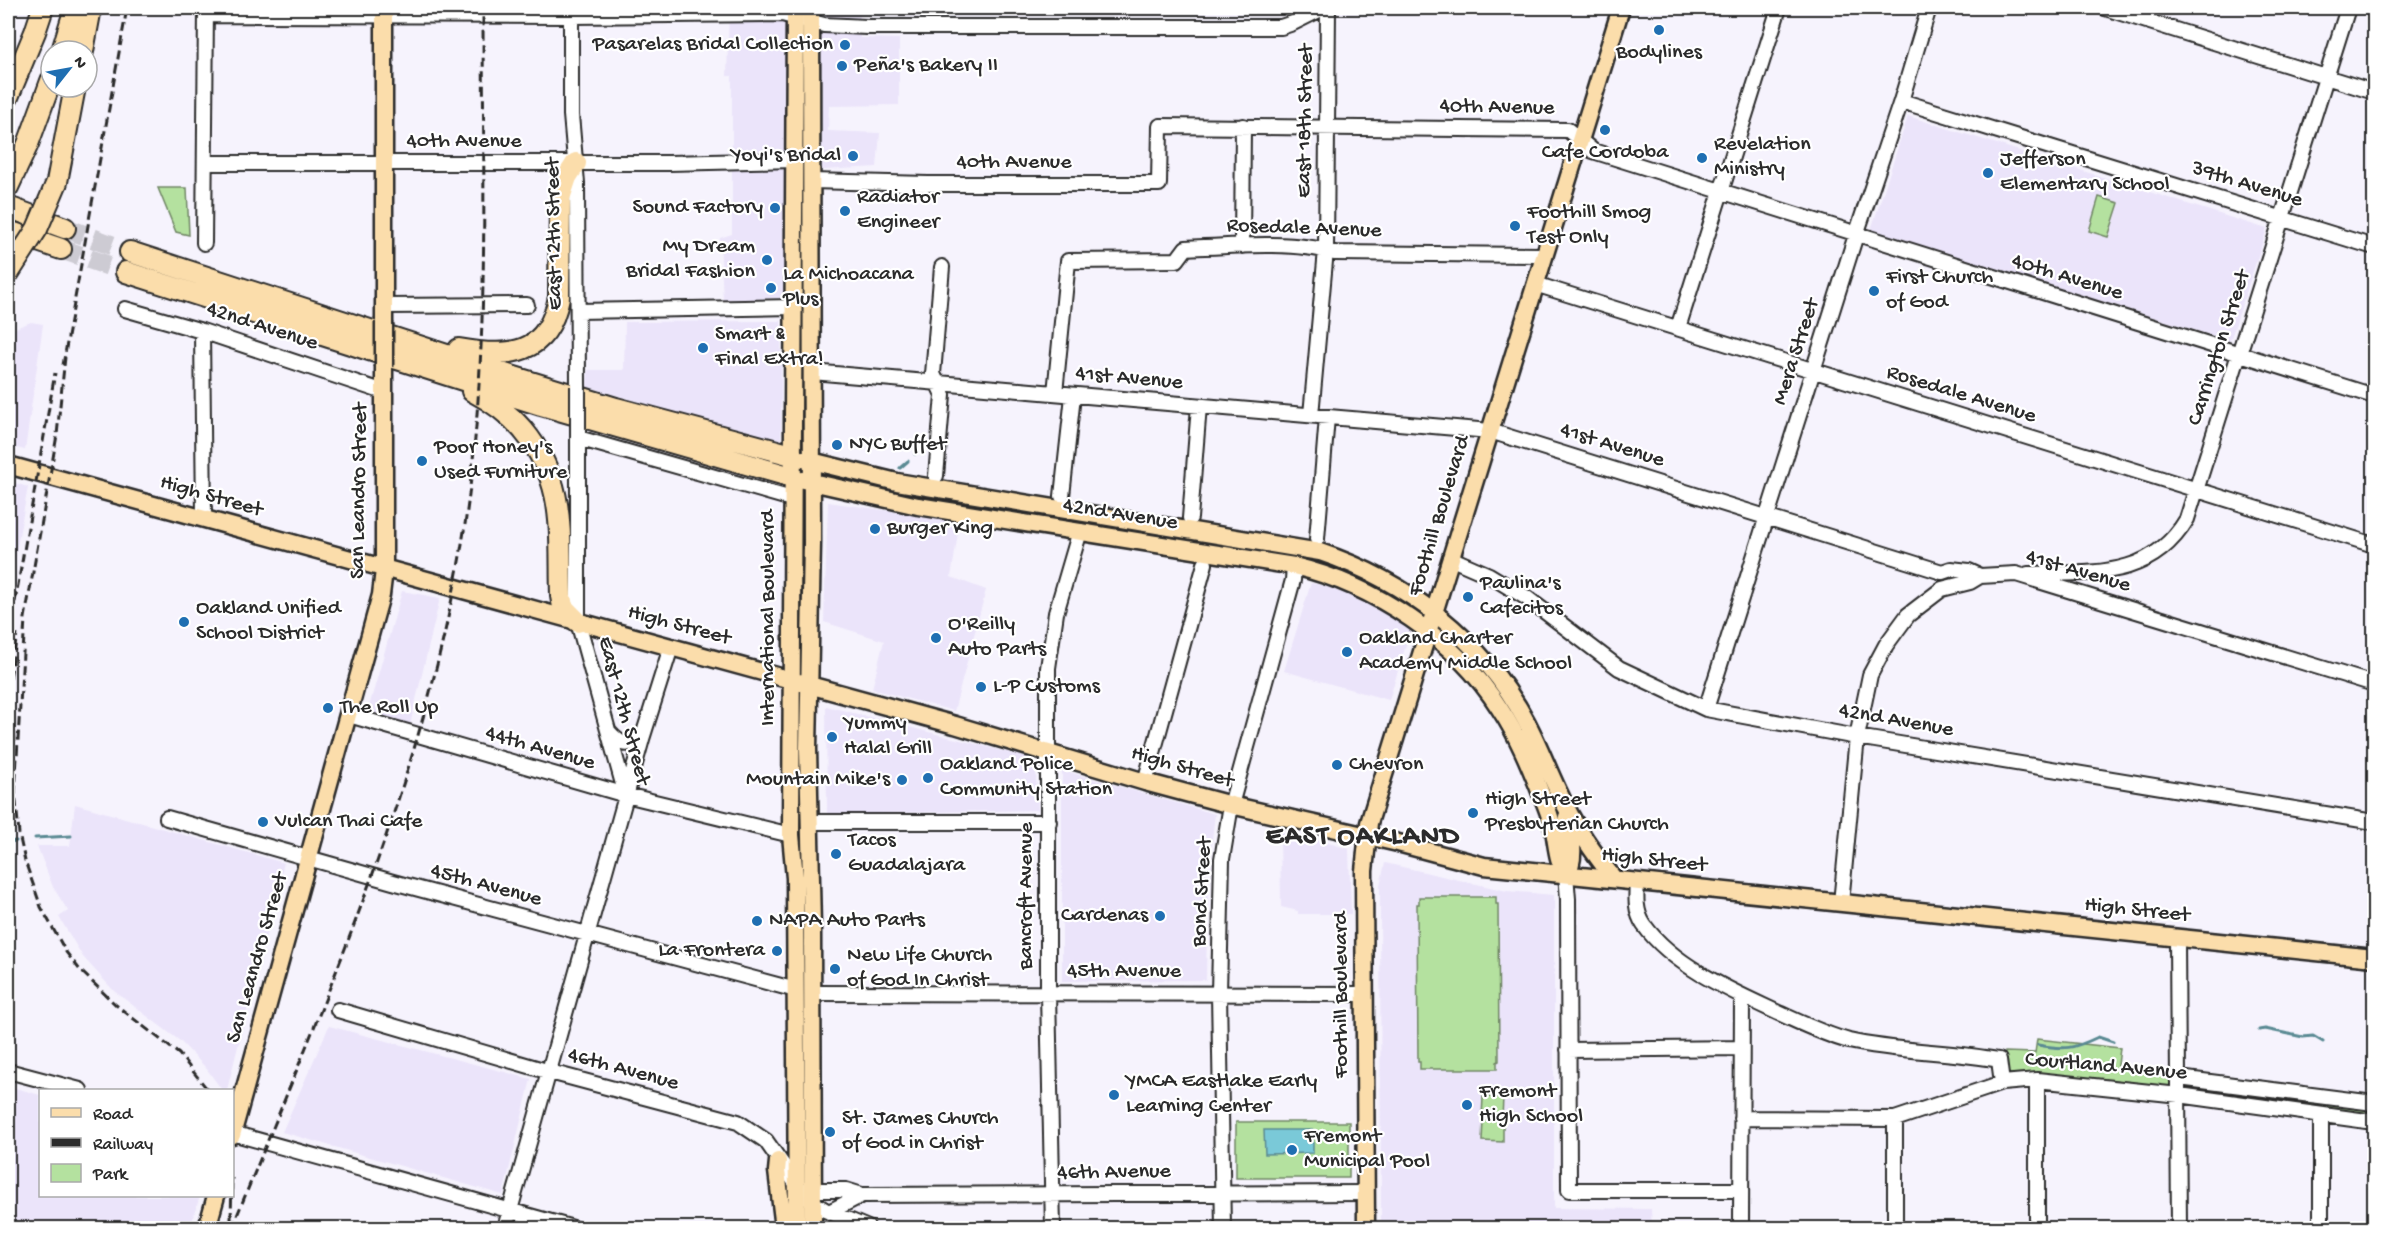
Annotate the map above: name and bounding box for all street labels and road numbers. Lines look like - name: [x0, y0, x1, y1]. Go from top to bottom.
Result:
- street label: East 18th Street: [1292, 42, 1320, 198]
- street label: 40th Avenue: [1439, 94, 1555, 122]
- street label: 40th Avenue: [406, 129, 522, 155]
- street label: 40th Avenue: [956, 150, 1072, 176]
- street label: East 12th Street: [541, 155, 569, 310]
- street label: 39th Avenue: [2187, 156, 2306, 214]
- street label: Rosedale Avenue: [1226, 213, 1383, 245]
- street label: 40th Avenue: [2008, 249, 2126, 307]
- street label: Carrington Street: [2183, 265, 2258, 429]
- street label: Mera Street: [1768, 294, 1827, 409]
- street label: 42nd Avenue: [203, 297, 322, 357]
- street label: Rosedale Avenue: [1883, 360, 2040, 430]
- street label: 41st Avenue: [1074, 361, 1184, 397]
- street label: San Leandro Street: [345, 401, 375, 579]
- street label: 41st Avenue: [1557, 418, 1668, 474]
- street label: Foothill Boulevard: [1403, 431, 1477, 600]
- street label: High Street: [157, 470, 267, 525]
- street label: 42nd Avenue: [1061, 493, 1180, 537]
- street label: International Boulevard: [756, 508, 782, 726]
- street label: 41st Avenue: [2023, 545, 2134, 600]
- street label: High Street: [625, 600, 735, 653]
- street label: East 12th Street: [591, 634, 656, 790]
- street label: 42nd Avenue: [1837, 698, 1956, 744]
- street label: 44th Avenue: [482, 721, 599, 777]
- street label: High Street: [1128, 741, 1238, 796]
- street label: Bancroft Avenue: [1014, 822, 1040, 971]
- street label: Bond Street: [1187, 834, 1219, 949]
- street label: High Street: [1600, 843, 1710, 880]
- street label: 45th Avenue: [428, 859, 545, 913]
- street label: San Leandro Street: [221, 868, 295, 1046]
- street label: High Street: [2083, 893, 2193, 930]
- street label: Foothill Boulevard: [1329, 910, 1355, 1079]
- street label: 45th Avenue: [1067, 959, 1182, 985]
- street label: 46th Avenue: [565, 1043, 682, 1097]
- street label: Courtland Avenue: [2024, 1047, 2189, 1087]
- street label: 46th Avenue: [1057, 1159, 1172, 1187]

